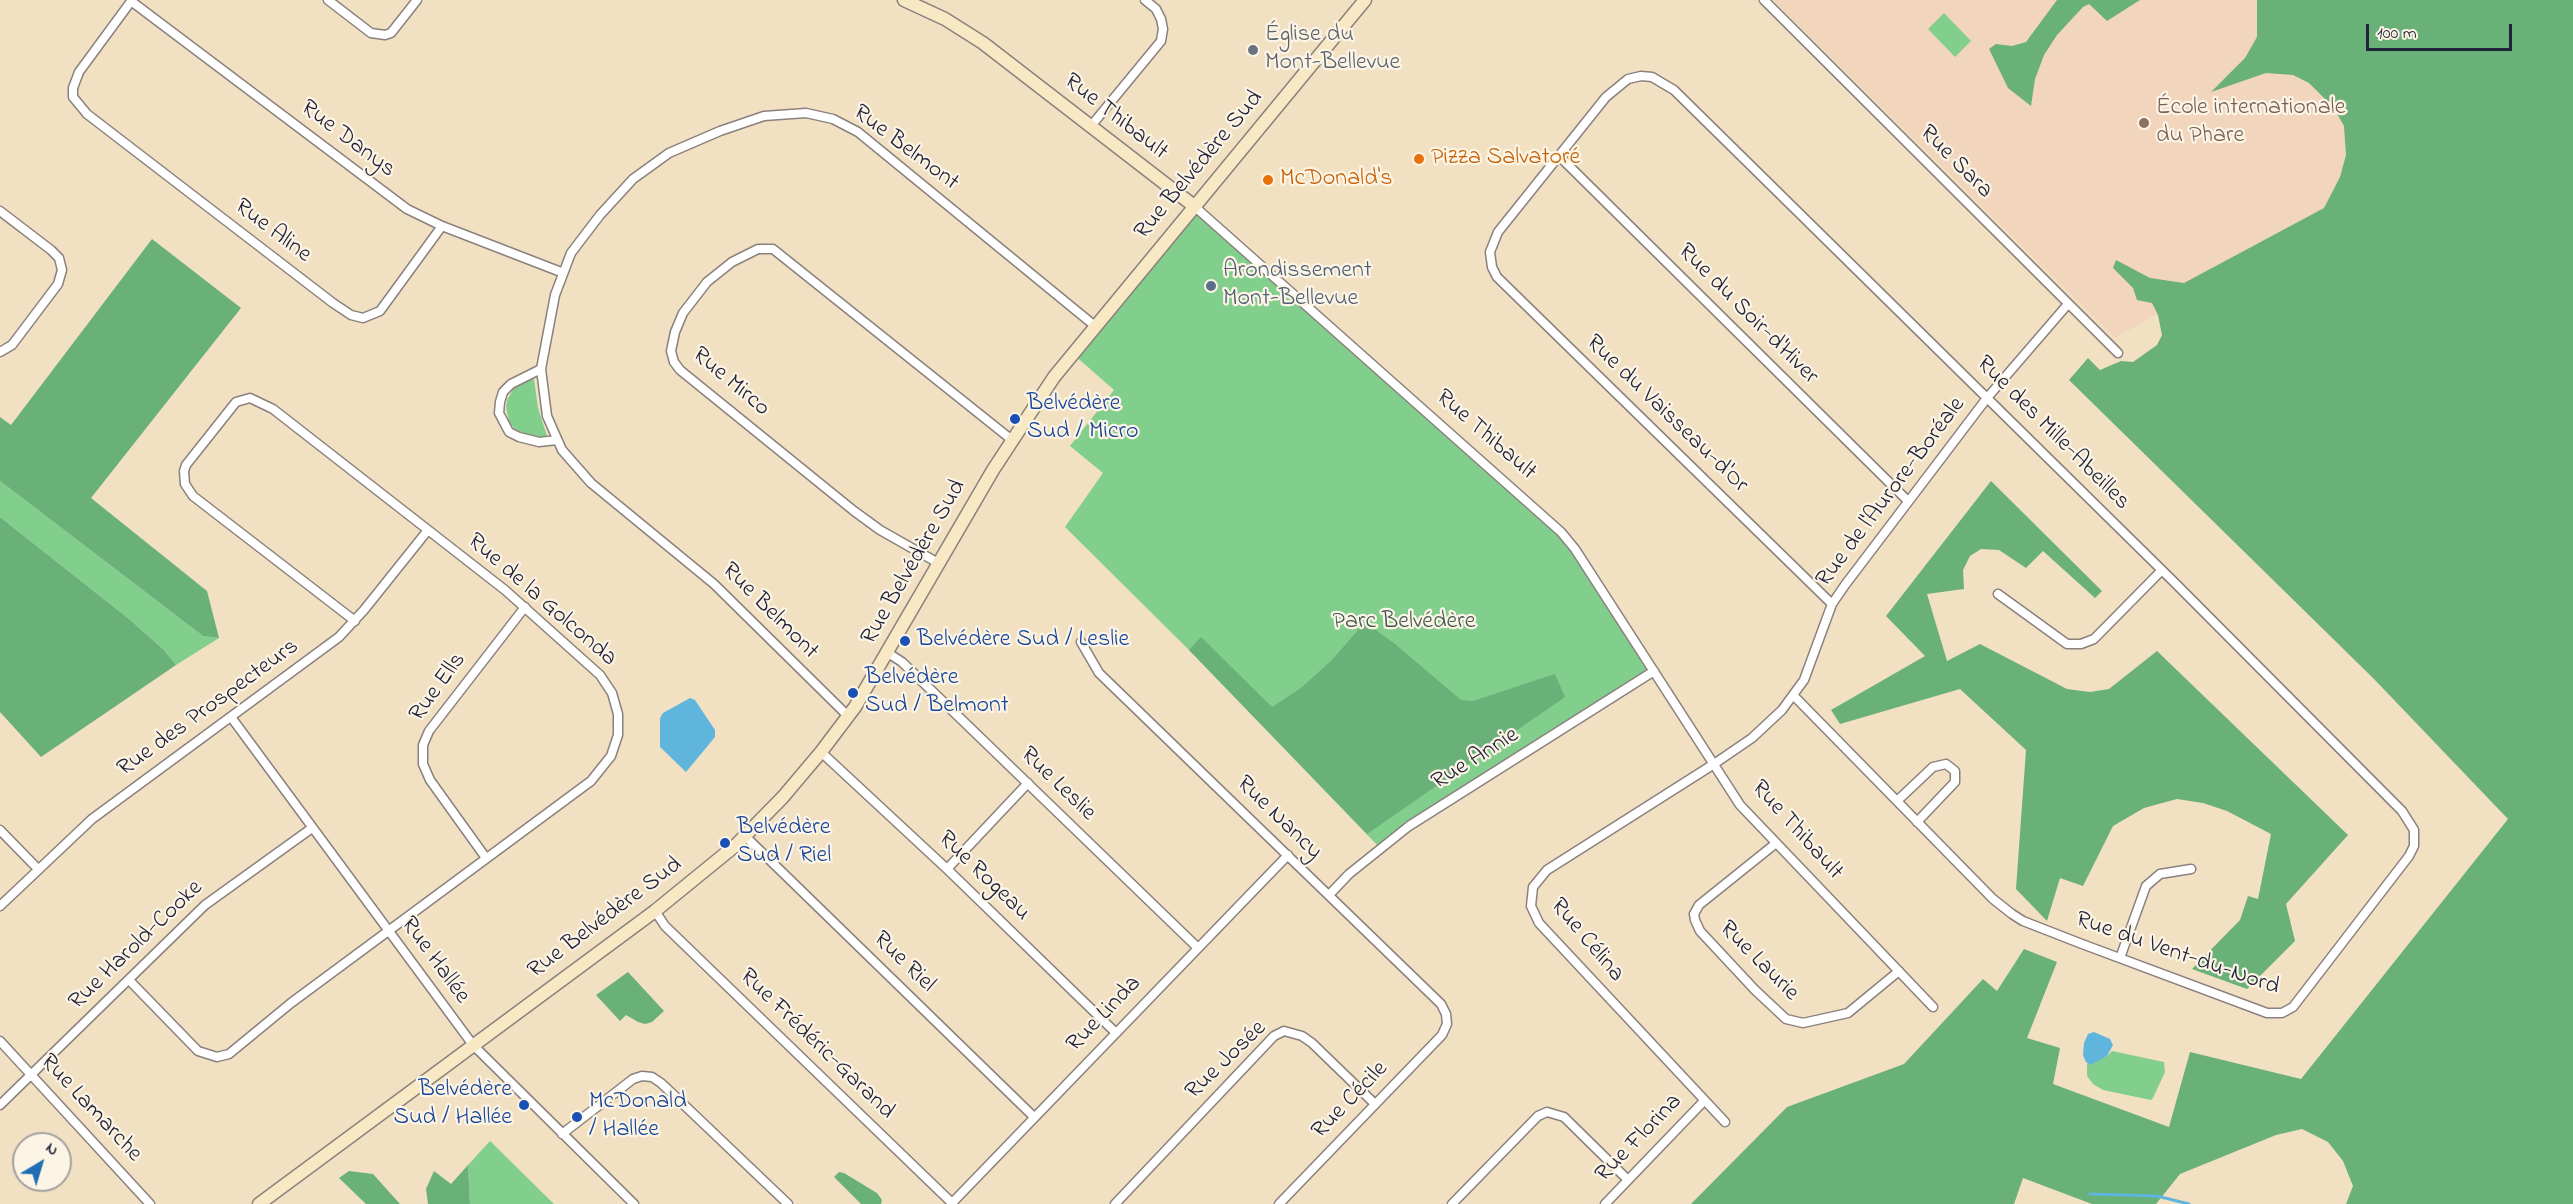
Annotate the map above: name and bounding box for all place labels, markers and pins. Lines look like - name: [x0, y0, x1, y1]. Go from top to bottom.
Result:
- place label: Église du Mont-Bellevue: [1265, 22, 1400, 78]
- marker: Église du Mont-Bellevue: [1246, 43, 1260, 57]
- place label: École internationale du Phare: [2156, 95, 2345, 151]
- marker: École internationale du Phare: [2137, 116, 2151, 130]
- place label: Pizza Salvatoré: [1431, 145, 1580, 173]
- marker: Pizza Salvatoré: [1412, 152, 1426, 166]
- place label: McDonald's: [1280, 166, 1392, 194]
- marker: McDonald's: [1261, 173, 1275, 187]
- place label: Arondissement Mont-Bellevue: [1223, 258, 1372, 314]
- marker: Arondissement Mont-Bellevue: [1204, 279, 1218, 293]
- place label: Belvédère Sud / Micro: [1027, 391, 1138, 447]
- marker: Belvédère Sud / Micro: [1008, 412, 1022, 426]
- place label: Belvédère Sud / Leslie: [917, 627, 1129, 655]
- marker: Belvédère Sud / Leslie: [898, 634, 912, 648]
- place label: Belvédère Sud / Belmont: [865, 665, 1009, 721]
- marker: Belvédère Sud / Belmont: [846, 686, 860, 700]
- place label: Belvédère Sud / Riel: [737, 815, 831, 871]
- marker: Belvédère Sud / Riel: [718, 836, 732, 850]
- place label: Belvédère Sud / Hallée: [394, 1077, 512, 1133]
- place label: McDonald / Hallée: [589, 1089, 687, 1145]
- marker: Belvédère Sud / Hallée: [517, 1098, 531, 1112]
- marker: McDonald / Hallée: [570, 1110, 584, 1124]

